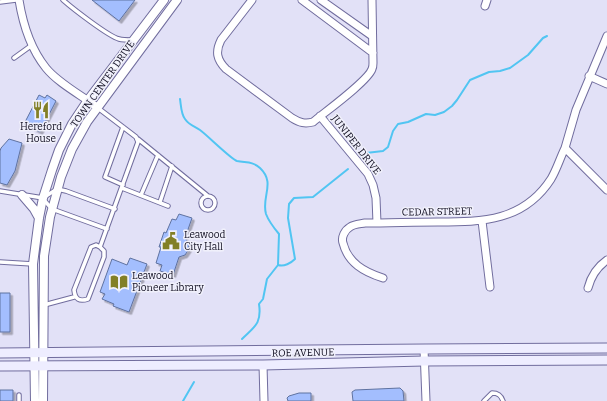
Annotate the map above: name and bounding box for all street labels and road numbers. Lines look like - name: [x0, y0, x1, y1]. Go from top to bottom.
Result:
- street label: TOWN CENTER DRIVE: [68, 38, 138, 130]
- street label: JUNIPER DRIVE: [328, 112, 383, 177]
- street label: CEDAR STREET: [402, 205, 473, 219]
- street label: ROE AVENUE: [272, 346, 334, 360]

